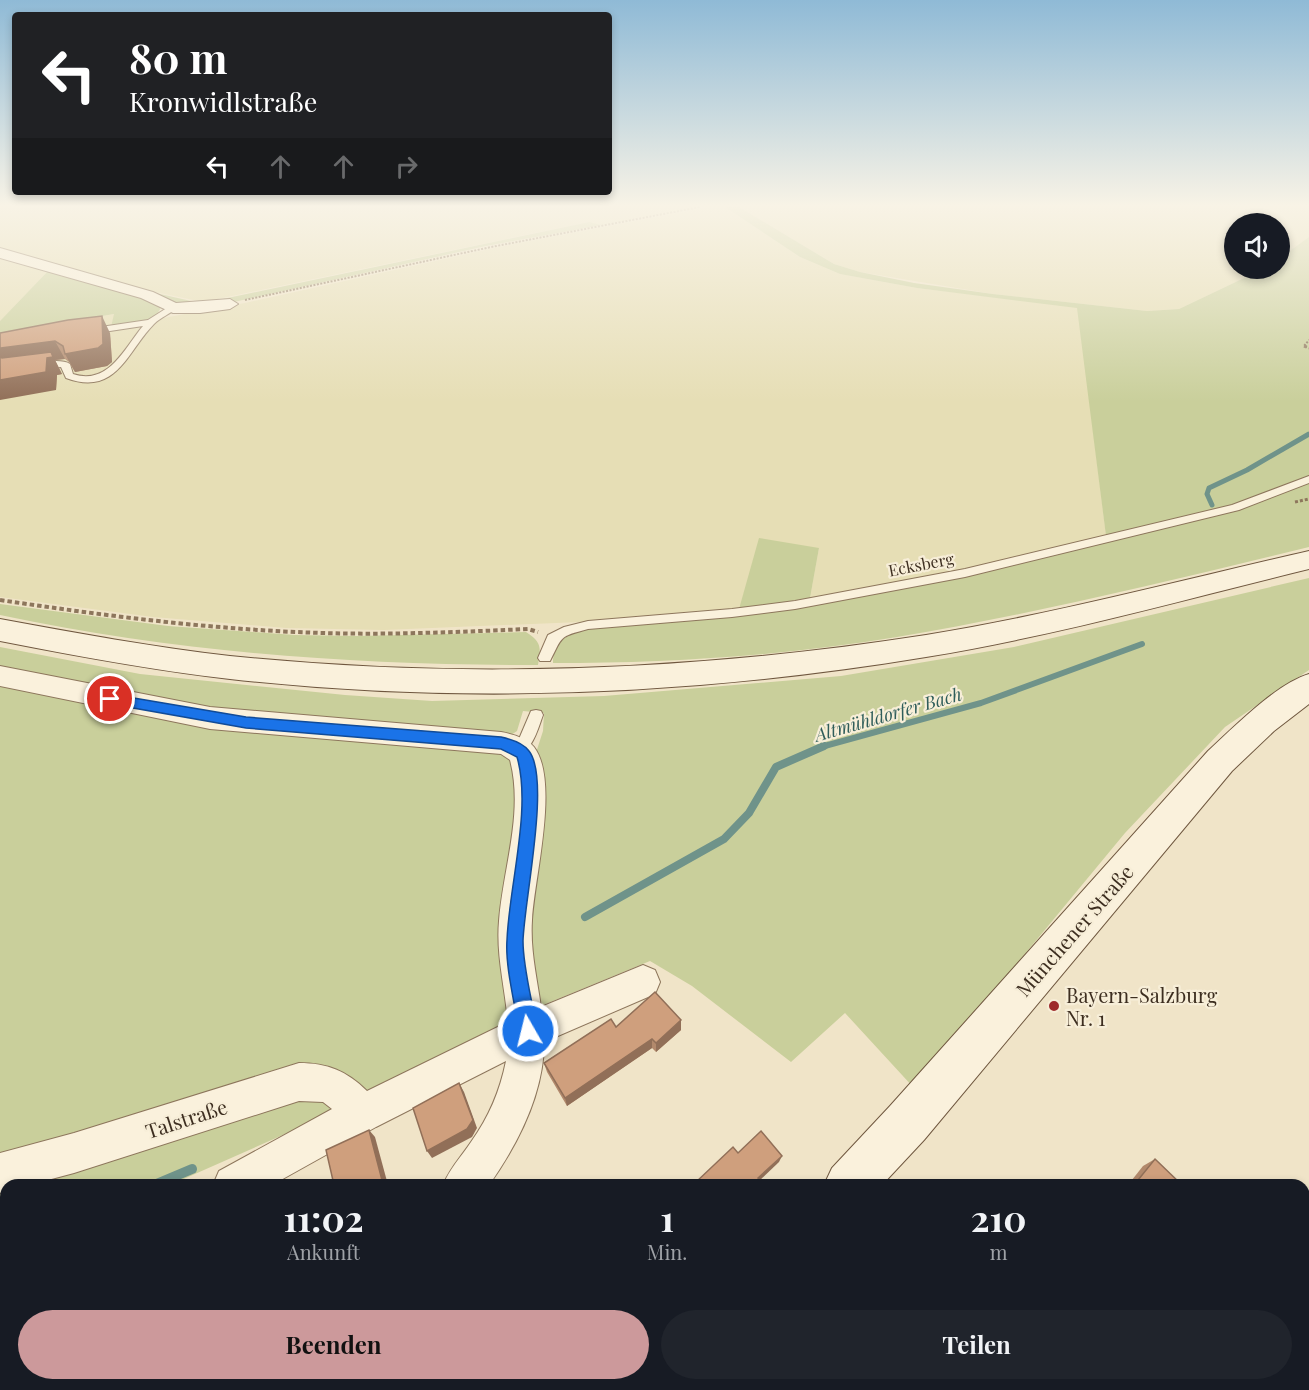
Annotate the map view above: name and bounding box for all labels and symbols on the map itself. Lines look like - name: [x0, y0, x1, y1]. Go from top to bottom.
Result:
- street label: Ecksberg: [887, 547, 956, 581]
- pin: [84, 673, 135, 724]
- water label: Altmühldorfer Bach: [810, 682, 964, 747]
- street label: Münchener Straße: [1009, 858, 1139, 1002]
- place label: Bayern-Salzburg Nr. 1: [1066, 981, 1218, 1031]
- position arrow: [496, 999, 560, 1063]
- marker: Bayern-Salzburg Nr. 1: [1047, 999, 1061, 1013]
- street label: Talstraße: [142, 1092, 230, 1144]

